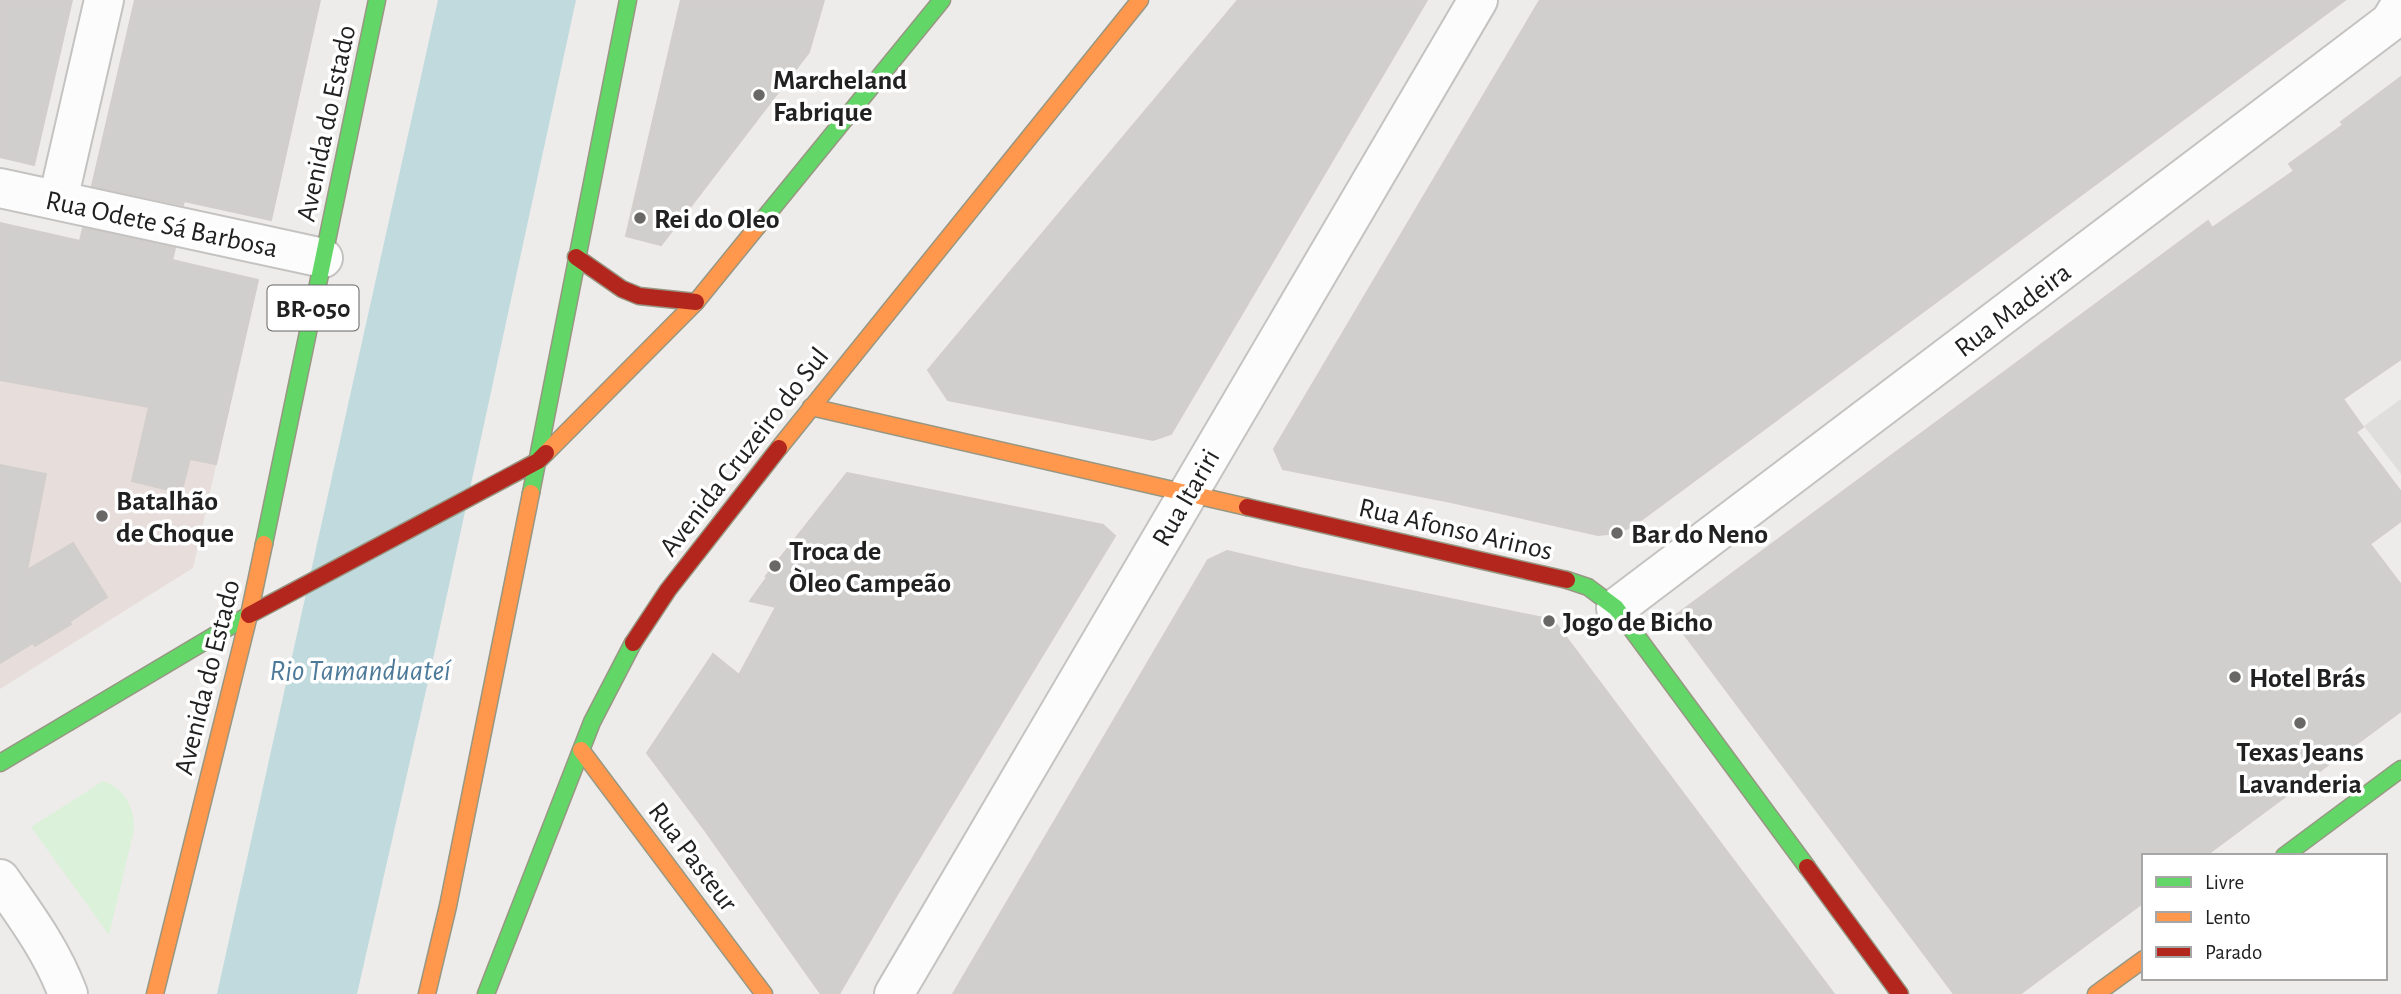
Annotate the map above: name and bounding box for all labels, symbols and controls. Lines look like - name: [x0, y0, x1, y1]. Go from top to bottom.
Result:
- street label: Avenida do Estado: [292, 23, 361, 224]
- place label: Marcheland Fabrique: [773, 67, 907, 127]
- marker: Marcheland Fabrique: [751, 87, 767, 103]
- street label: Rua Odete Sá Barbosa: [43, 187, 280, 263]
- place label: Rei do Oleo: [654, 206, 780, 234]
- marker: Rei do Oleo: [632, 210, 648, 226]
- street label: Rua Madeira: [1950, 258, 2077, 363]
- road number: BR-050: [268, 286, 358, 330]
- street label: Avenida Cruzeiro do Sul: [655, 343, 834, 562]
- street label: Rua Itariri: [1148, 445, 1226, 551]
- place label: Batalhão de Choque: [116, 488, 234, 548]
- street label: Rua Afonso Arinos: [1356, 494, 1555, 566]
- marker: Batalhão de Choque: [94, 508, 110, 524]
- place label: Bar do Neno: [1631, 521, 1768, 549]
- marker: Bar do Neno: [1609, 525, 1625, 541]
- place label: Troca de Òleo Campeão: [789, 538, 951, 598]
- marker: Troca de Òleo Campeão: [767, 558, 783, 574]
- street label: Avenida do Estado: [170, 577, 246, 778]
- place label: Jogo de Bicho: [1563, 609, 1713, 637]
- marker: Jogo de Bicho: [1541, 613, 1557, 629]
- water label: Rio Tamanduateí: [269, 656, 452, 686]
- place label: Hotel Brás: [2249, 665, 2365, 693]
- marker: Hotel Brás: [2227, 669, 2243, 685]
- marker: Texas Jeans Lavanderia: [2292, 715, 2308, 731]
- place label: Texas Jeans Lavanderia: [2236, 739, 2364, 799]
- street label: Rua Pasteur: [643, 797, 742, 917]
- legend: [2142, 854, 2387, 980]
- text: Livre: [2205, 872, 2244, 893]
- text: Lento: [2205, 907, 2251, 928]
- text: Parado: [2205, 942, 2262, 963]

